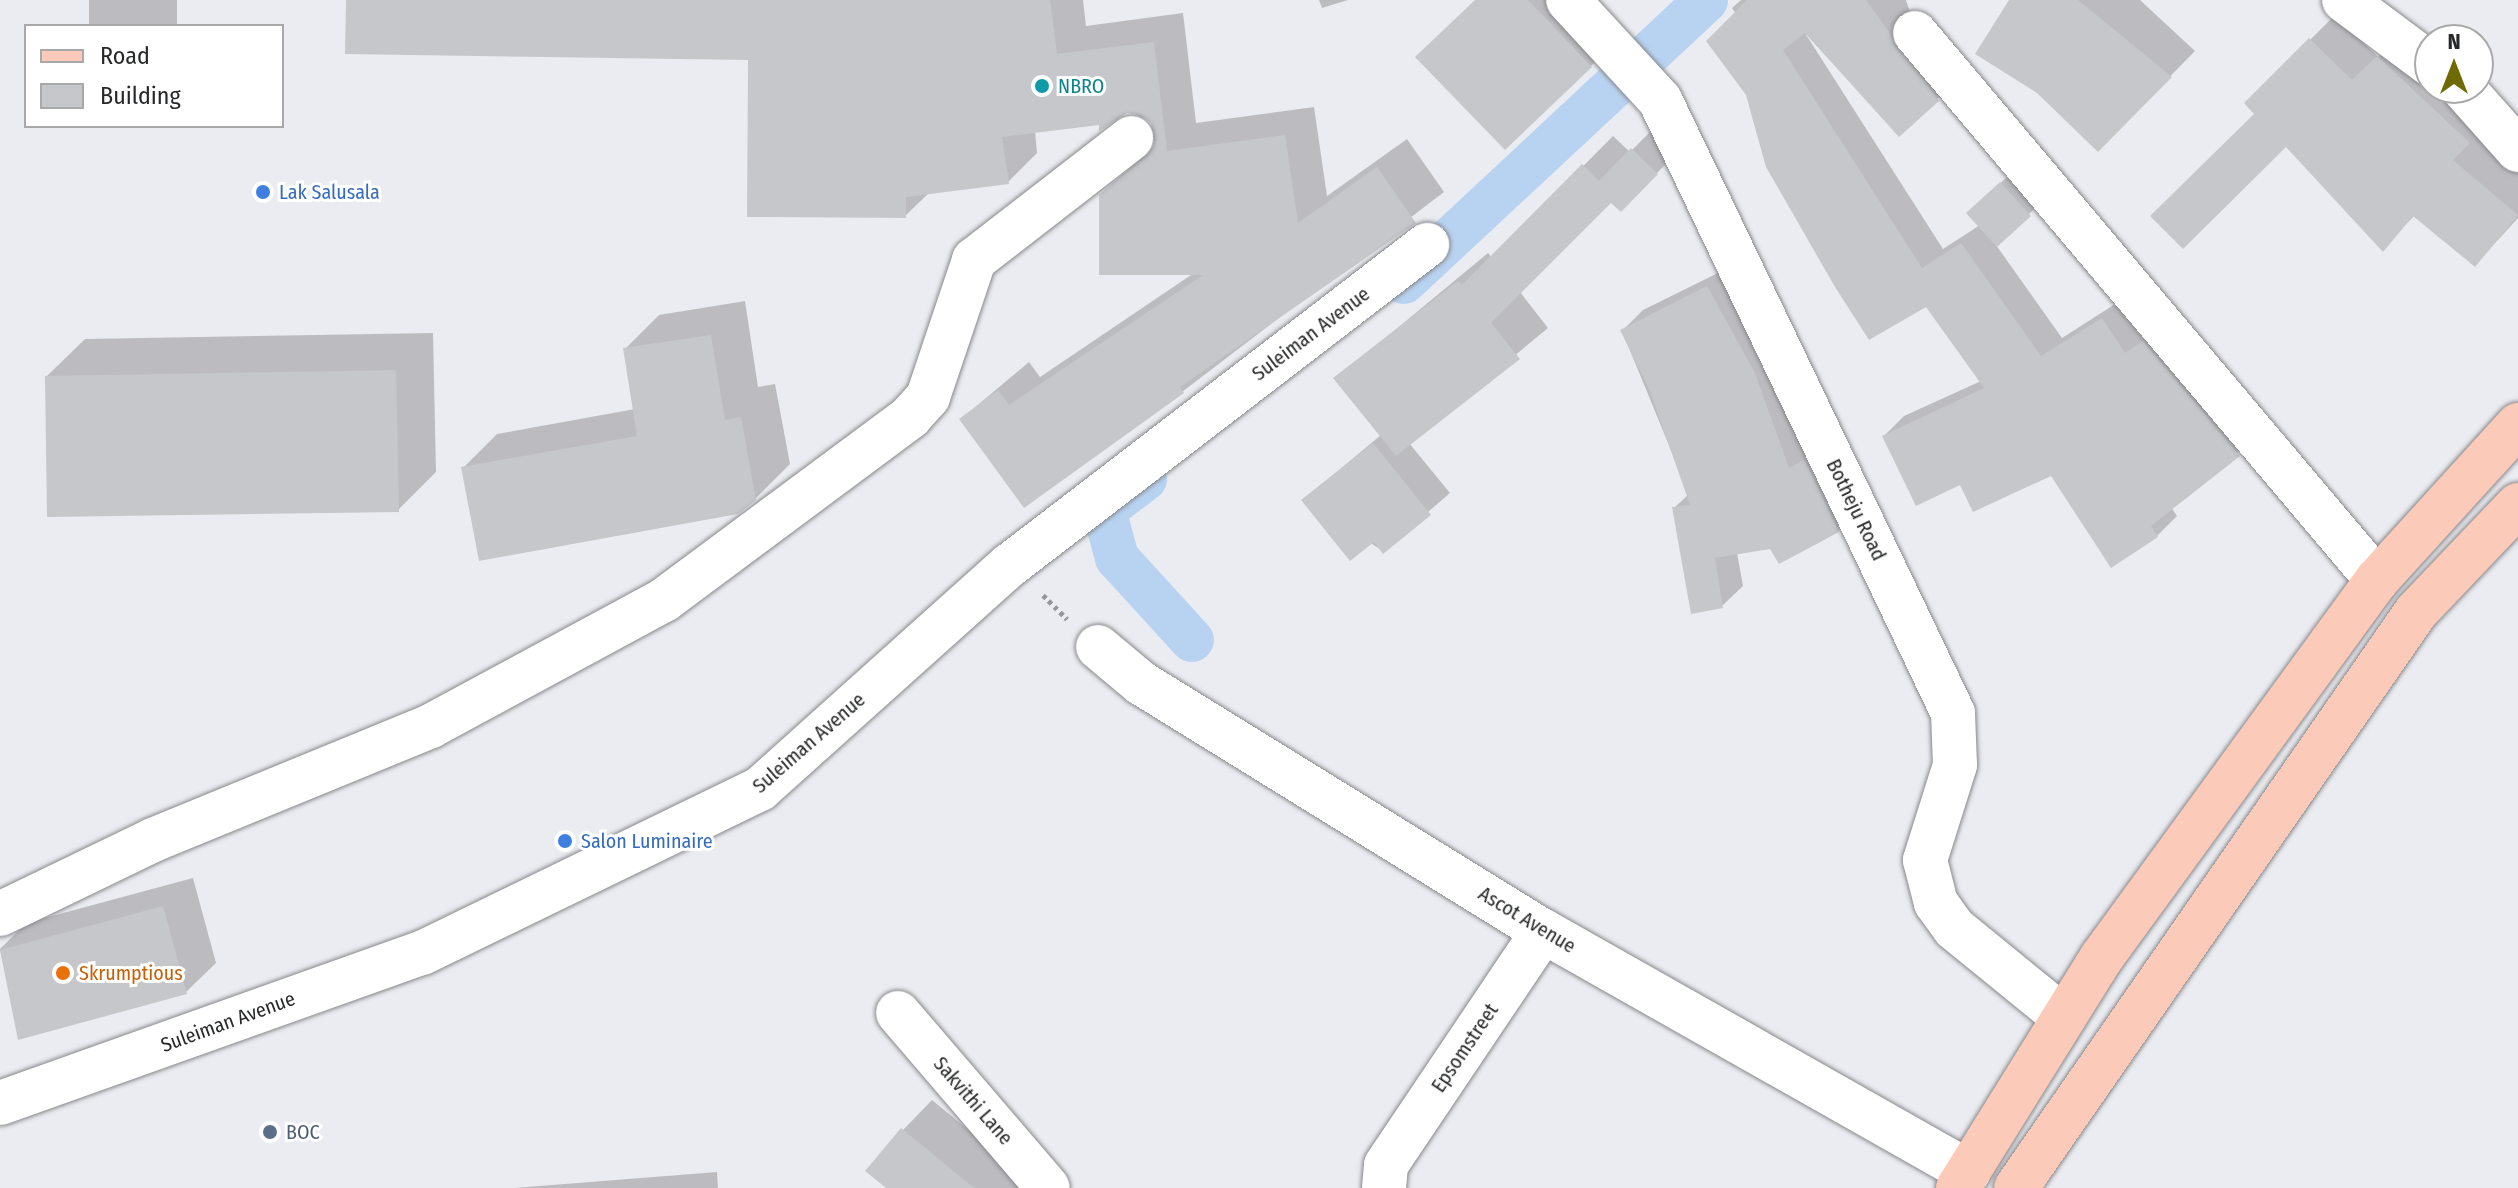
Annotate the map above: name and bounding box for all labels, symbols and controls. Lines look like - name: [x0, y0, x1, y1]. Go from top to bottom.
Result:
- legend: [24, 24, 284, 128]
- north arrow: [2414, 24, 2494, 104]
- text: N: [2447, 28, 2461, 55]
- text: Road: [100, 42, 150, 70]
- place label: NBRO: [1058, 74, 1104, 98]
- marker: NBRO: [1033, 77, 1051, 95]
- text: Building: [100, 82, 181, 110]
- place label: Lak Salusala: [279, 180, 380, 204]
- marker: Lak Salusala: [254, 183, 272, 201]
- street label: Suleiman Avenue: [1247, 282, 1375, 386]
- street label: Botheju Road: [1821, 455, 1891, 565]
- street label: Suleiman Avenue: [748, 688, 870, 798]
- place label: Salon Luminaire: [581, 829, 713, 853]
- marker: Salon Luminaire: [556, 832, 574, 850]
- street label: Ascot Avenue: [1474, 882, 1580, 958]
- place label: Skrumptious: [79, 961, 183, 985]
- marker: Skrumptious: [54, 964, 72, 982]
- street label: Suleiman Avenue: [158, 987, 298, 1057]
- street label: Epsomstreet: [1427, 999, 1503, 1097]
- street label: Sakvithi Lane: [928, 1052, 1018, 1150]
- place label: BOC: [286, 1120, 320, 1144]
- marker: BOC: [261, 1123, 279, 1141]

